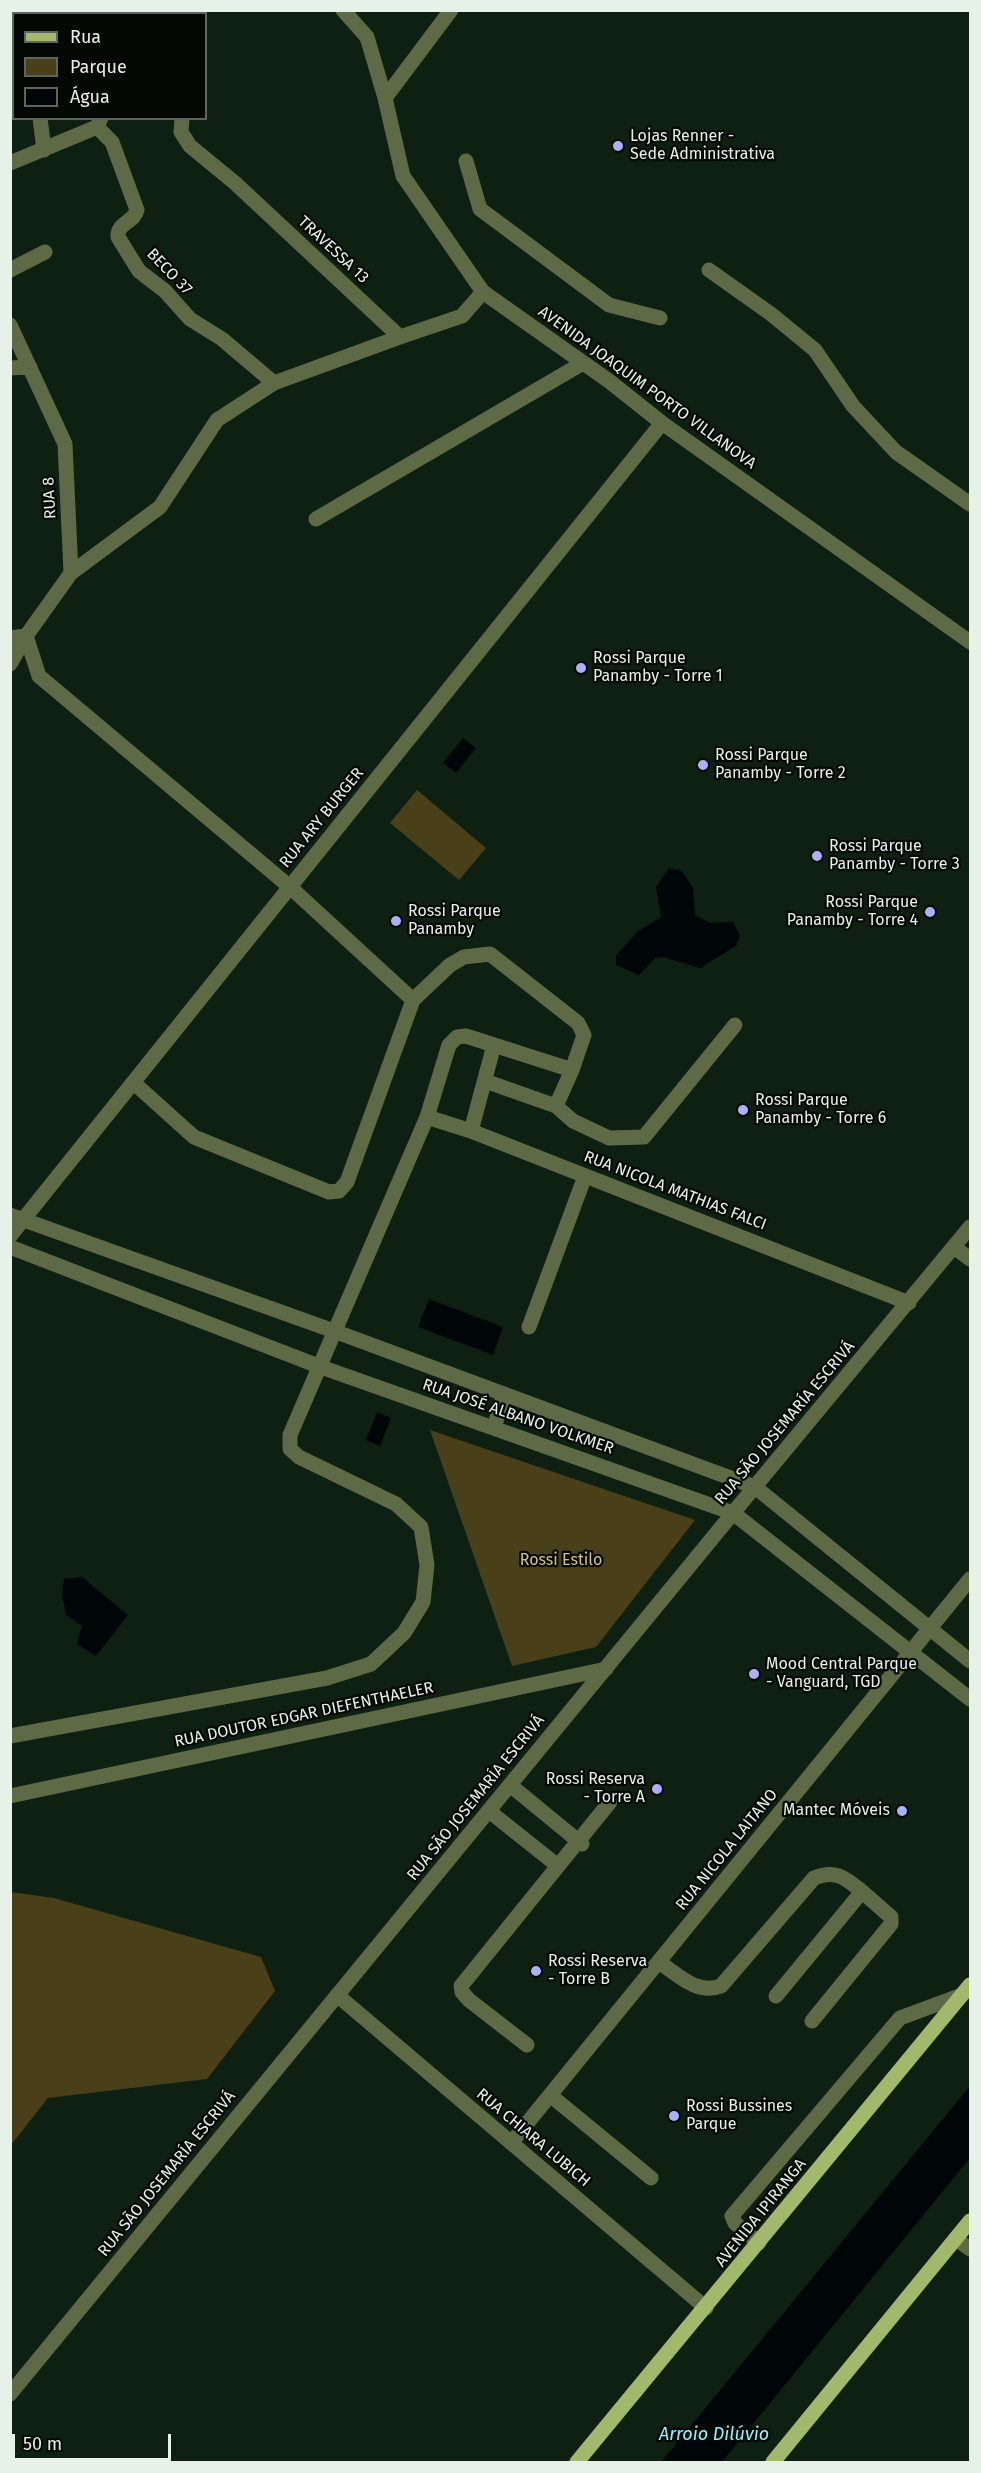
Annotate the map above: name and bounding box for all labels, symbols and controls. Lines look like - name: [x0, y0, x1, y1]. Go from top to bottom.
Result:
- legend: [12, 12, 207, 120]
- text: Rua: [70, 26, 101, 48]
- text: Parque: [70, 56, 127, 78]
- text: Água: [70, 86, 110, 108]
- place label: Lojas Renner - Sede Administrativa: [630, 127, 775, 165]
- marker: Lojas Renner - Sede Administrativa: [611, 139, 625, 153]
- street label: TRAVESSA 13: [294, 212, 372, 288]
- street label: BECO 37: [142, 245, 196, 299]
- street label: AVENIDA JOAQUIM PORTO VILLANOVA: [534, 302, 760, 474]
- street label: RUA 8: [39, 476, 61, 520]
- place label: Rossi Parque Panamby - Torre 1: [593, 649, 723, 687]
- marker: Rossi Parque Panamby - Torre 1: [574, 661, 588, 675]
- place label: Rossi Parque Panamby - Torre 2: [715, 746, 846, 784]
- marker: Rossi Parque Panamby - Torre 2: [696, 758, 710, 772]
- street label: RUA ARY BURGER: [276, 764, 368, 872]
- place label: Rossi Parque Panamby - Torre 3: [829, 837, 960, 875]
- marker: Rossi Parque Panamby - Torre 3: [810, 849, 824, 863]
- place label: Rossi Parque Panamby - Torre 4: [787, 893, 918, 931]
- place label: Rossi Parque Panamby: [408, 902, 501, 940]
- marker: Rossi Parque Panamby - Torre 4: [923, 905, 937, 919]
- marker: Rossi Parque Panamby: [389, 914, 403, 928]
- place label: Rossi Parque Panamby - Torre 6: [755, 1091, 886, 1129]
- marker: Rossi Parque Panamby - Torre 6: [736, 1103, 750, 1117]
- street label: RUA NICOLA MATHIAS FALCI: [581, 1147, 769, 1235]
- street label: RUA SÃO JOSEMARÍA ESCRIVÁ: [711, 1337, 859, 1509]
- street label: RUA JOSÉ ALBANO VOLKMER: [420, 1375, 616, 1459]
- park label: Rossi Estilo: [520, 1551, 602, 1571]
- place label: Mood Central Parque - Vanguard, TGD: [766, 1655, 917, 1693]
- marker: Mood Central Parque - Vanguard, TGD: [747, 1667, 761, 1681]
- street label: RUA DOUTOR EDGAR DIEFENTHAELER: [173, 1678, 435, 1752]
- street label: RUA SÃO JOSEMARÍA ESCRIVÁ: [403, 1711, 549, 1885]
- place label: Rossi Reserva - Torre A: [546, 1770, 645, 1808]
- marker: Rossi Reserva - Torre A: [650, 1782, 664, 1796]
- street label: RUA NICOLA LAITANO: [672, 1785, 782, 1915]
- place label: Mantec Móveis: [783, 1801, 890, 1821]
- marker: Mantec Móveis: [895, 1804, 909, 1818]
- place label: Rossi Reserva - Torre B: [548, 1952, 647, 1990]
- marker: Rossi Reserva - Torre B: [529, 1964, 543, 1978]
- street label: RUA CHIARA LUBICH: [472, 2085, 594, 2191]
- street label: RUA SÃO JOSEMARÍA ESCRIVÁ: [94, 2087, 240, 2261]
- place label: Rossi Bussines Parque: [686, 2097, 792, 2135]
- marker: Rossi Bussines Parque: [667, 2109, 681, 2123]
- street label: AVENIDA IPIRANGA: [712, 2155, 810, 2271]
- scale bar: [15, 2422, 174, 2460]
- water label: Arroio Dilúvio: [659, 2424, 769, 2446]
- text: 50 m: [23, 2433, 62, 2455]

